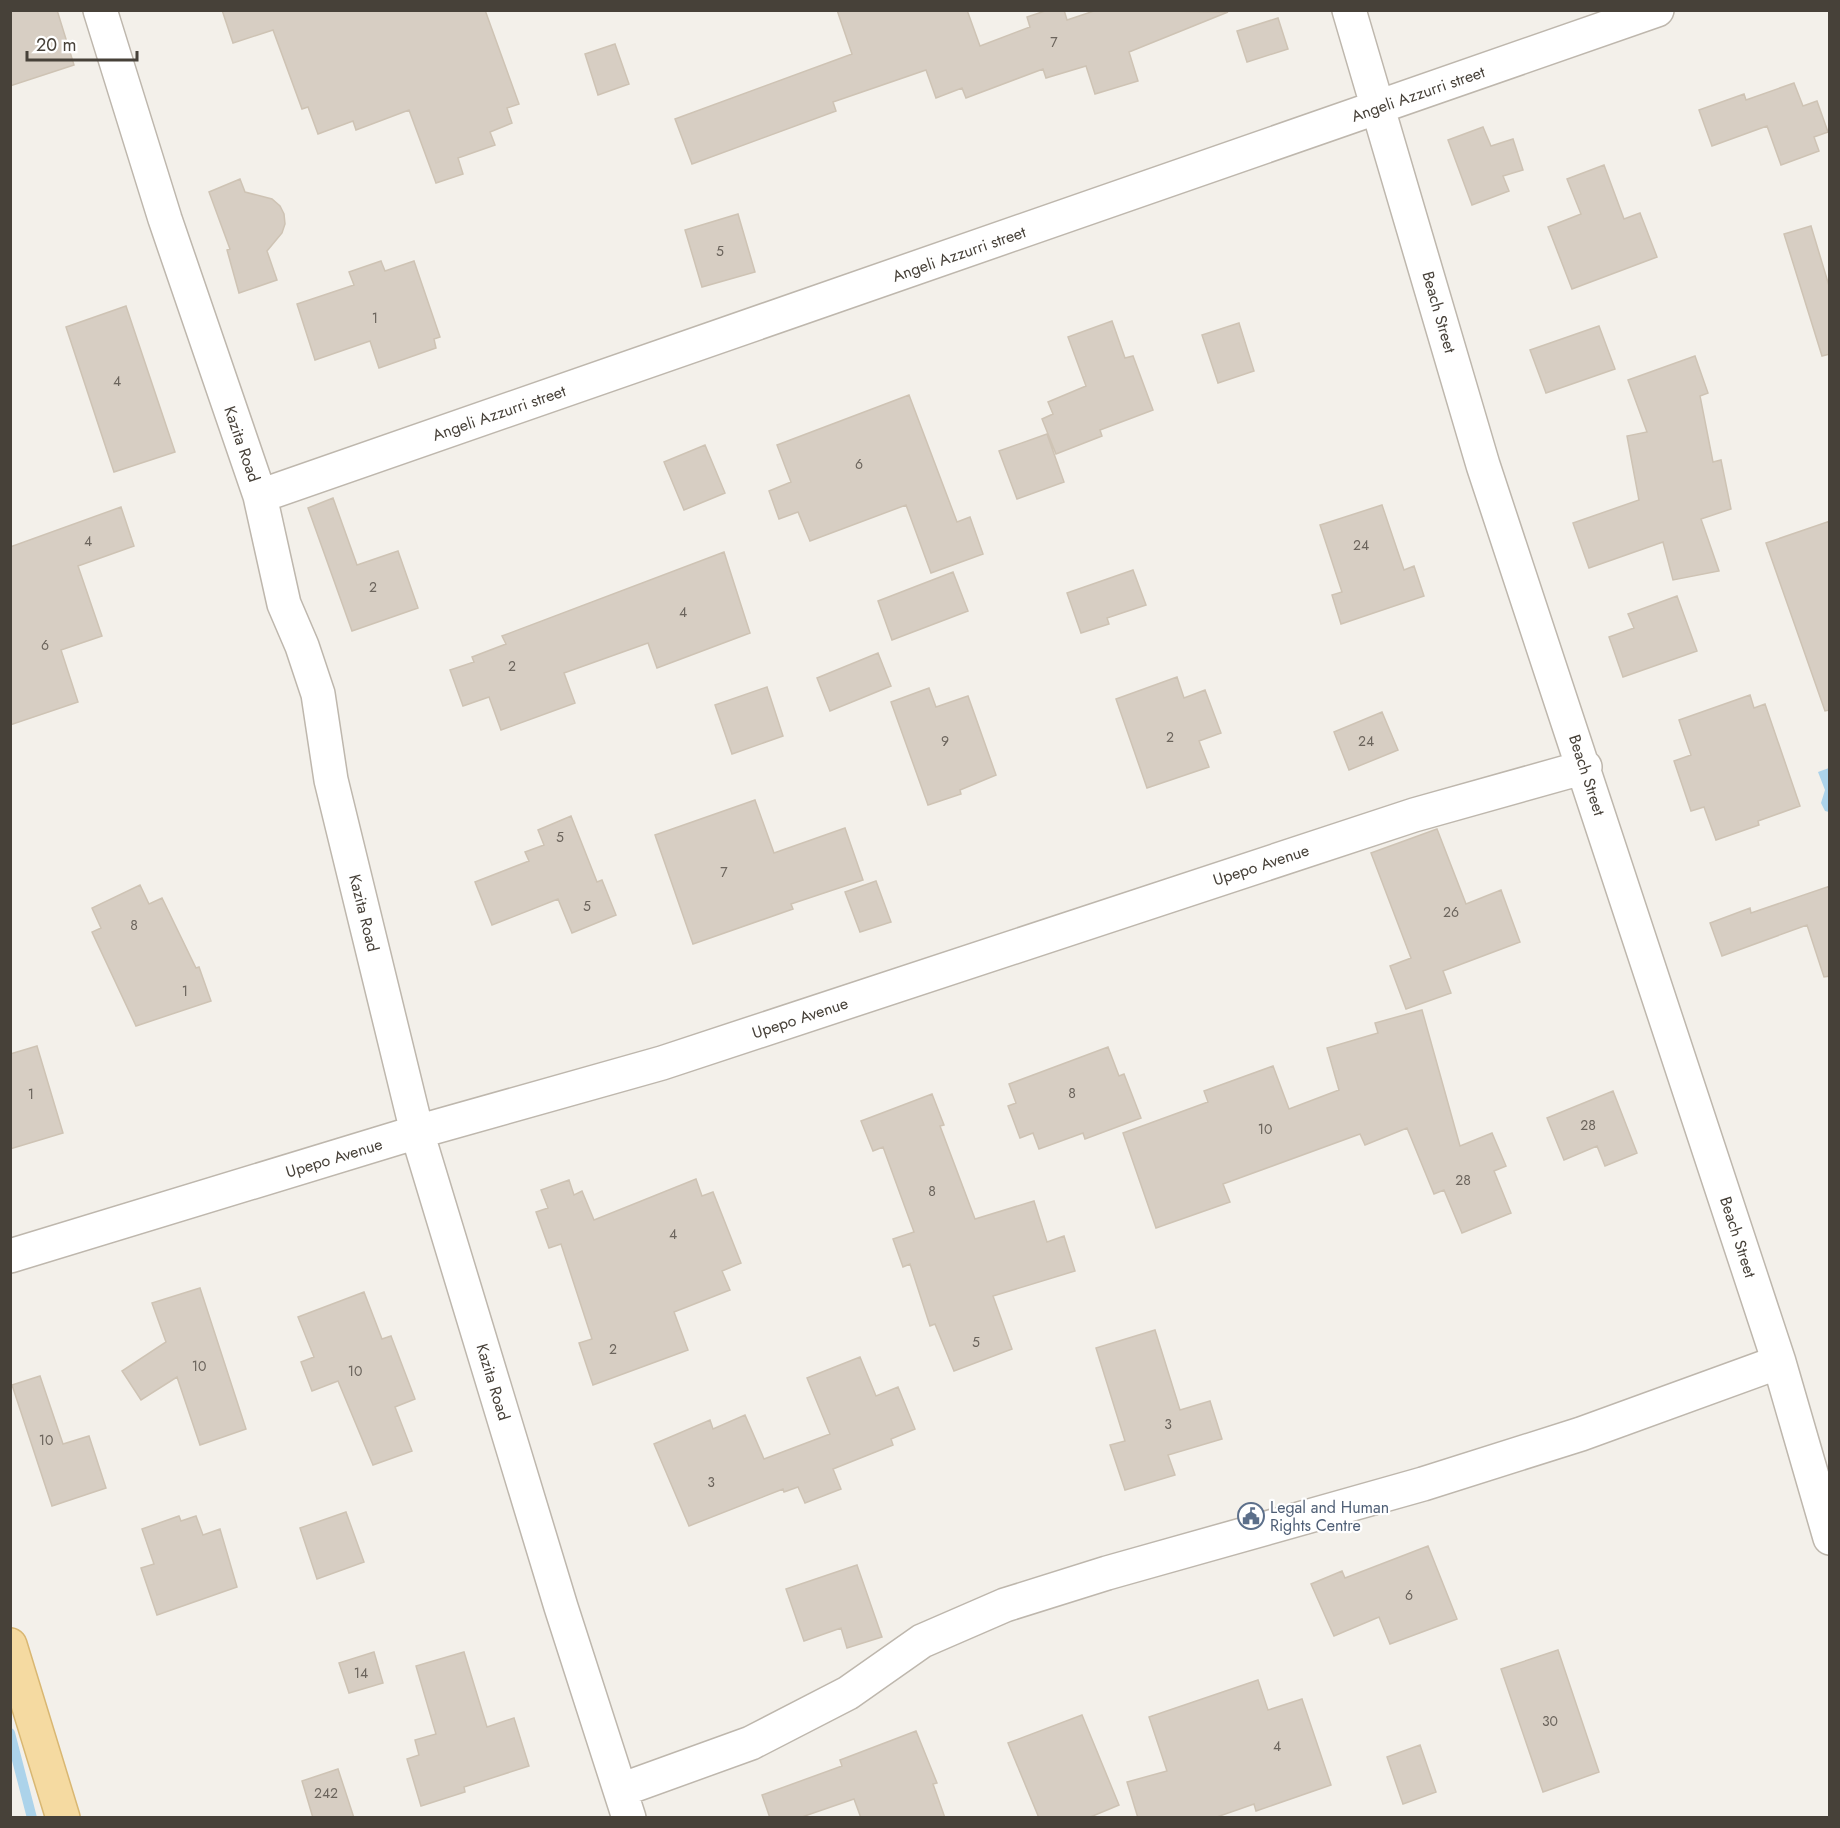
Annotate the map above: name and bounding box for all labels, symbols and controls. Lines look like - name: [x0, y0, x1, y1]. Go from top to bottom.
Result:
- scale bar: [27, 24, 136, 62]
- text: 20 m: [36, 32, 76, 58]
- house number: 7: [1050, 32, 1058, 52]
- street label: Angeli Azzurri street: [1348, 60, 1488, 128]
- street label: Angeli Azzurri street: [889, 220, 1029, 288]
- house number: 5: [716, 241, 724, 261]
- street label: Beach Street: [1416, 269, 1462, 356]
- house number: 1: [372, 308, 378, 328]
- house number: 4: [113, 371, 121, 391]
- street label: Angeli Azzurri street: [429, 379, 569, 447]
- street label: Kazita Road: [218, 403, 266, 485]
- house number: 6: [855, 454, 863, 474]
- house number: 4: [84, 531, 92, 551]
- house number: 24: [1353, 535, 1369, 555]
- house number: 2: [369, 577, 377, 597]
- house number: 4: [679, 602, 687, 622]
- house number: 6: [41, 635, 49, 655]
- house number: 2: [508, 656, 516, 676]
- house number: 2: [1166, 727, 1174, 747]
- house number: 9: [941, 731, 949, 751]
- house number: 24: [1358, 731, 1374, 751]
- street label: Beach Street: [1563, 732, 1611, 819]
- house number: 5: [556, 827, 564, 847]
- street label: Upepo Avenue: [1210, 839, 1312, 891]
- house number: 7: [720, 862, 728, 882]
- street label: Kazita Road: [343, 872, 385, 954]
- house number: 5: [583, 896, 591, 916]
- house number: 26: [1443, 902, 1459, 922]
- house number: 8: [130, 915, 138, 935]
- house number: 1: [182, 981, 188, 1001]
- street label: Upepo Avenue: [749, 992, 851, 1044]
- house number: 8: [1068, 1083, 1076, 1103]
- house number: 1: [28, 1084, 34, 1104]
- house number: 28: [1580, 1115, 1596, 1135]
- house number: 10: [1258, 1119, 1272, 1139]
- street label: Upepo Avenue: [283, 1132, 385, 1184]
- house number: 28: [1455, 1170, 1471, 1190]
- house number: 8: [928, 1181, 936, 1201]
- street label: Beach Street: [1714, 1194, 1762, 1281]
- house number: 4: [669, 1224, 677, 1244]
- house number: 5: [972, 1332, 980, 1352]
- house number: 2: [609, 1339, 617, 1359]
- street label: Kazita Road: [470, 1341, 516, 1423]
- house number: 10: [192, 1356, 206, 1376]
- house number: 10: [348, 1361, 362, 1381]
- house number: 3: [1164, 1414, 1172, 1434]
- house number: 10: [39, 1430, 53, 1450]
- house number: 3: [707, 1472, 715, 1492]
- place label: Legal and Human Rights Centre: [1270, 1496, 1389, 1537]
- public building icon: Legal and Human Rights Centre: [1236, 1501, 1266, 1531]
- house number: 6: [1405, 1585, 1413, 1605]
- house number: 14: [354, 1663, 368, 1683]
- house number: 30: [1542, 1711, 1558, 1731]
- house number: 4: [1273, 1736, 1281, 1756]
- house number: 242: [314, 1783, 338, 1803]

